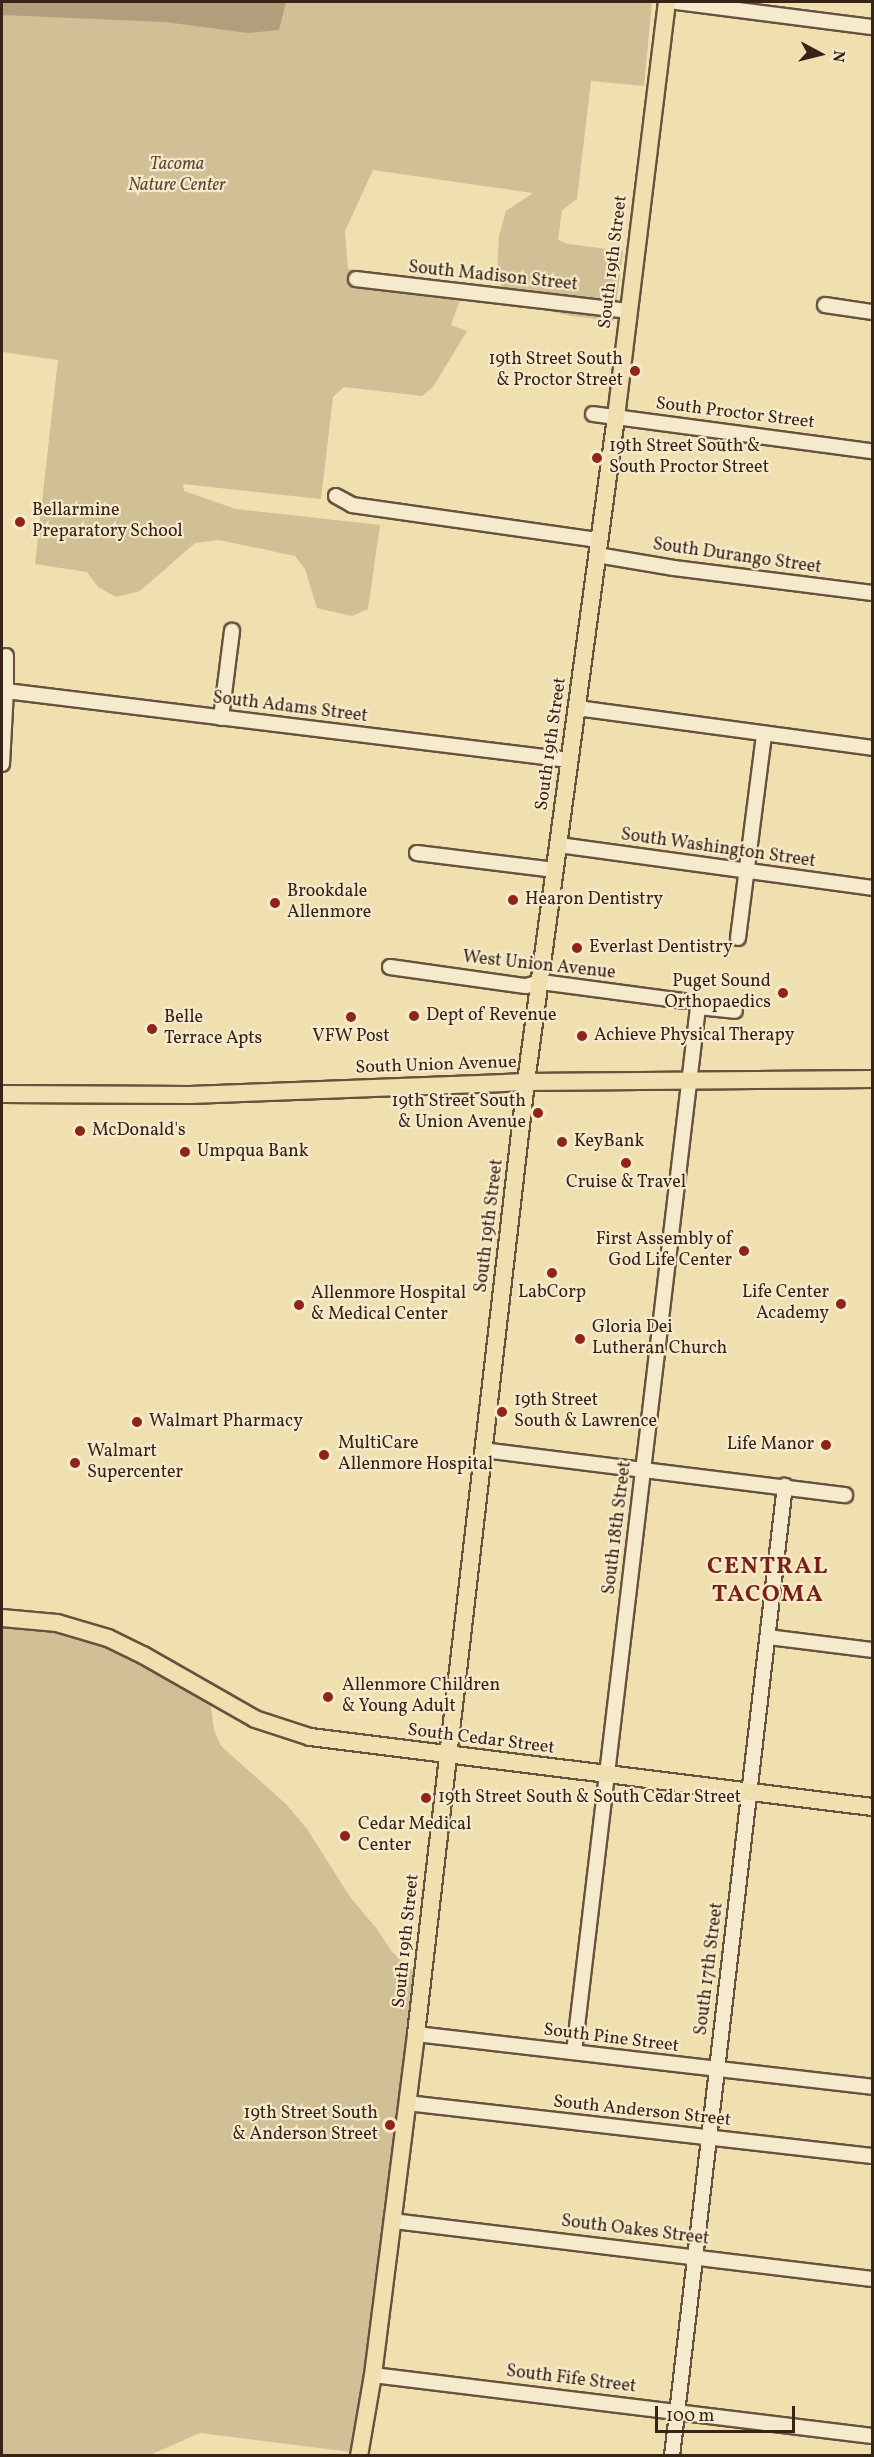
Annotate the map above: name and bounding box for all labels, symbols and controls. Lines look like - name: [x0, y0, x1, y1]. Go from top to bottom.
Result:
- north arrow: [790, 24, 850, 84]
- text: N: [826, 49, 849, 63]
- park label: Tacoma Nature Center: [128, 155, 226, 198]
- street label: South 19th Street: [595, 194, 633, 330]
- street label: South Madison Street: [407, 257, 579, 297]
- place label: 19th Street South & Proctor Street: [489, 350, 623, 392]
- marker: 19th Street South & Proctor Street: [628, 364, 642, 378]
- street label: South Proctor Street: [654, 394, 816, 434]
- place label: 19th Street South & South Proctor Street: [609, 437, 769, 480]
- marker: 19th Street South & South Proctor Street: [590, 451, 604, 465]
- place label: Bellarmine Preparatory School: [32, 501, 183, 544]
- marker: Bellarmine Preparatory School: [13, 515, 27, 529]
- street label: South Durango Street: [651, 534, 823, 580]
- street label: South 19th Street: [532, 676, 572, 812]
- street label: South Adams Street: [211, 688, 369, 728]
- street label: South Washington Street: [619, 825, 817, 873]
- place label: Brookdale Allenmore: [287, 882, 371, 924]
- place label: Hearon Dentistry: [525, 889, 663, 911]
- marker: Hearon Dentistry: [506, 893, 520, 907]
- marker: Brookdale Allenmore: [268, 896, 282, 910]
- place label: Everlast Dentistry: [589, 937, 733, 959]
- marker: Everlast Dentistry: [570, 941, 584, 955]
- street label: West Union Avenue: [461, 947, 617, 985]
- place label: Puget Sound Orthopaedics: [665, 972, 771, 1014]
- marker: Puget Sound Orthopaedics: [776, 986, 790, 1000]
- place label: Dept of Revenue: [426, 1005, 555, 1027]
- place label: Belle Terrace Apts: [164, 1008, 262, 1050]
- marker: Dept of Revenue: [407, 1009, 421, 1023]
- marker: VFW Post: [344, 1010, 358, 1024]
- marker: Belle Terrace Apts: [145, 1022, 159, 1036]
- place label: Achieve Physical Therapy: [594, 1025, 795, 1047]
- place label: VFW Post: [312, 1026, 390, 1048]
- marker: Achieve Physical Therapy: [575, 1029, 589, 1043]
- street label: South Union Avenue: [355, 1052, 517, 1080]
- place label: 19th Street South & Union Avenue: [392, 1092, 526, 1134]
- marker: 19th Street South & Union Avenue: [531, 1106, 545, 1120]
- place label: McDonald's: [92, 1120, 186, 1142]
- marker: McDonald's: [73, 1124, 87, 1138]
- place label: KeyBank: [574, 1131, 644, 1153]
- marker: KeyBank: [555, 1135, 569, 1149]
- place label: Umpqua Bank: [197, 1141, 309, 1163]
- marker: Umpqua Bank: [178, 1145, 192, 1159]
- marker: Cruise & Travel: [619, 1156, 633, 1170]
- street label: South 19th Street: [471, 1158, 509, 1294]
- place label: Cruise & Travel: [566, 1172, 686, 1194]
- place label: First Assembly of God Life Center: [595, 1230, 732, 1272]
- marker: First Assembly of God Life Center: [737, 1244, 751, 1258]
- marker: LabCorp: [545, 1266, 559, 1280]
- place label: LabCorp: [518, 1282, 586, 1304]
- place label: Life Center Academy: [742, 1283, 829, 1326]
- place label: Allenmore Hospital & Medical Center: [311, 1284, 466, 1326]
- marker: Life Center Academy: [834, 1297, 848, 1311]
- marker: Allenmore Hospital & Medical Center: [292, 1298, 306, 1312]
- place label: Gloria Dei Lutheran Church: [592, 1318, 727, 1360]
- marker: Gloria Dei Lutheran Church: [573, 1332, 587, 1346]
- place label: 19th Street South & Lawrence: [514, 1391, 657, 1434]
- marker: 19th Street South & Lawrence: [495, 1405, 509, 1419]
- place label: Walmart Pharmacy: [149, 1411, 303, 1433]
- marker: Walmart Pharmacy: [130, 1415, 144, 1429]
- place label: MultiCare Allenmore Hospital: [338, 1434, 493, 1476]
- place label: Life Manor: [727, 1434, 814, 1456]
- marker: Life Manor: [819, 1438, 833, 1452]
- place label: Walmart Supercenter: [87, 1442, 183, 1484]
- marker: MultiCare Allenmore Hospital: [315, 1446, 333, 1464]
- marker: Walmart Supercenter: [68, 1456, 82, 1470]
- street label: South 18th Street: [599, 1460, 637, 1596]
- district label: CENTRAL TACOMA: [707, 1554, 829, 1610]
- place label: Allenmore Children & Young Adult: [342, 1676, 500, 1718]
- marker: Allenmore Children & Young Adult: [319, 1688, 337, 1706]
- street label: South Cedar Street: [406, 1720, 556, 1760]
- place label: 19th Street South & South Cedar Street: [438, 1787, 741, 1809]
- marker: 19th Street South & South Cedar Street: [419, 1791, 433, 1805]
- place label: Cedar Medical Center: [358, 1815, 471, 1858]
- marker: Cedar Medical Center: [336, 1827, 354, 1845]
- street label: South 19th Street: [389, 1873, 425, 2009]
- street label: South 17th Street: [691, 1901, 729, 2037]
- street label: South Pine Street: [542, 2020, 680, 2058]
- street label: South Anderson Street: [552, 2092, 732, 2132]
- place label: 19th Street South & Anderson Street: [233, 2104, 378, 2146]
- marker: 19th Street South & Anderson Street: [383, 2118, 397, 2132]
- street label: South Oakes Street: [560, 2211, 710, 2251]
- street label: South Fife Street: [505, 2361, 637, 2399]
- scale bar: [658, 2394, 798, 2432]
- text: 100 m: [666, 2404, 715, 2429]

